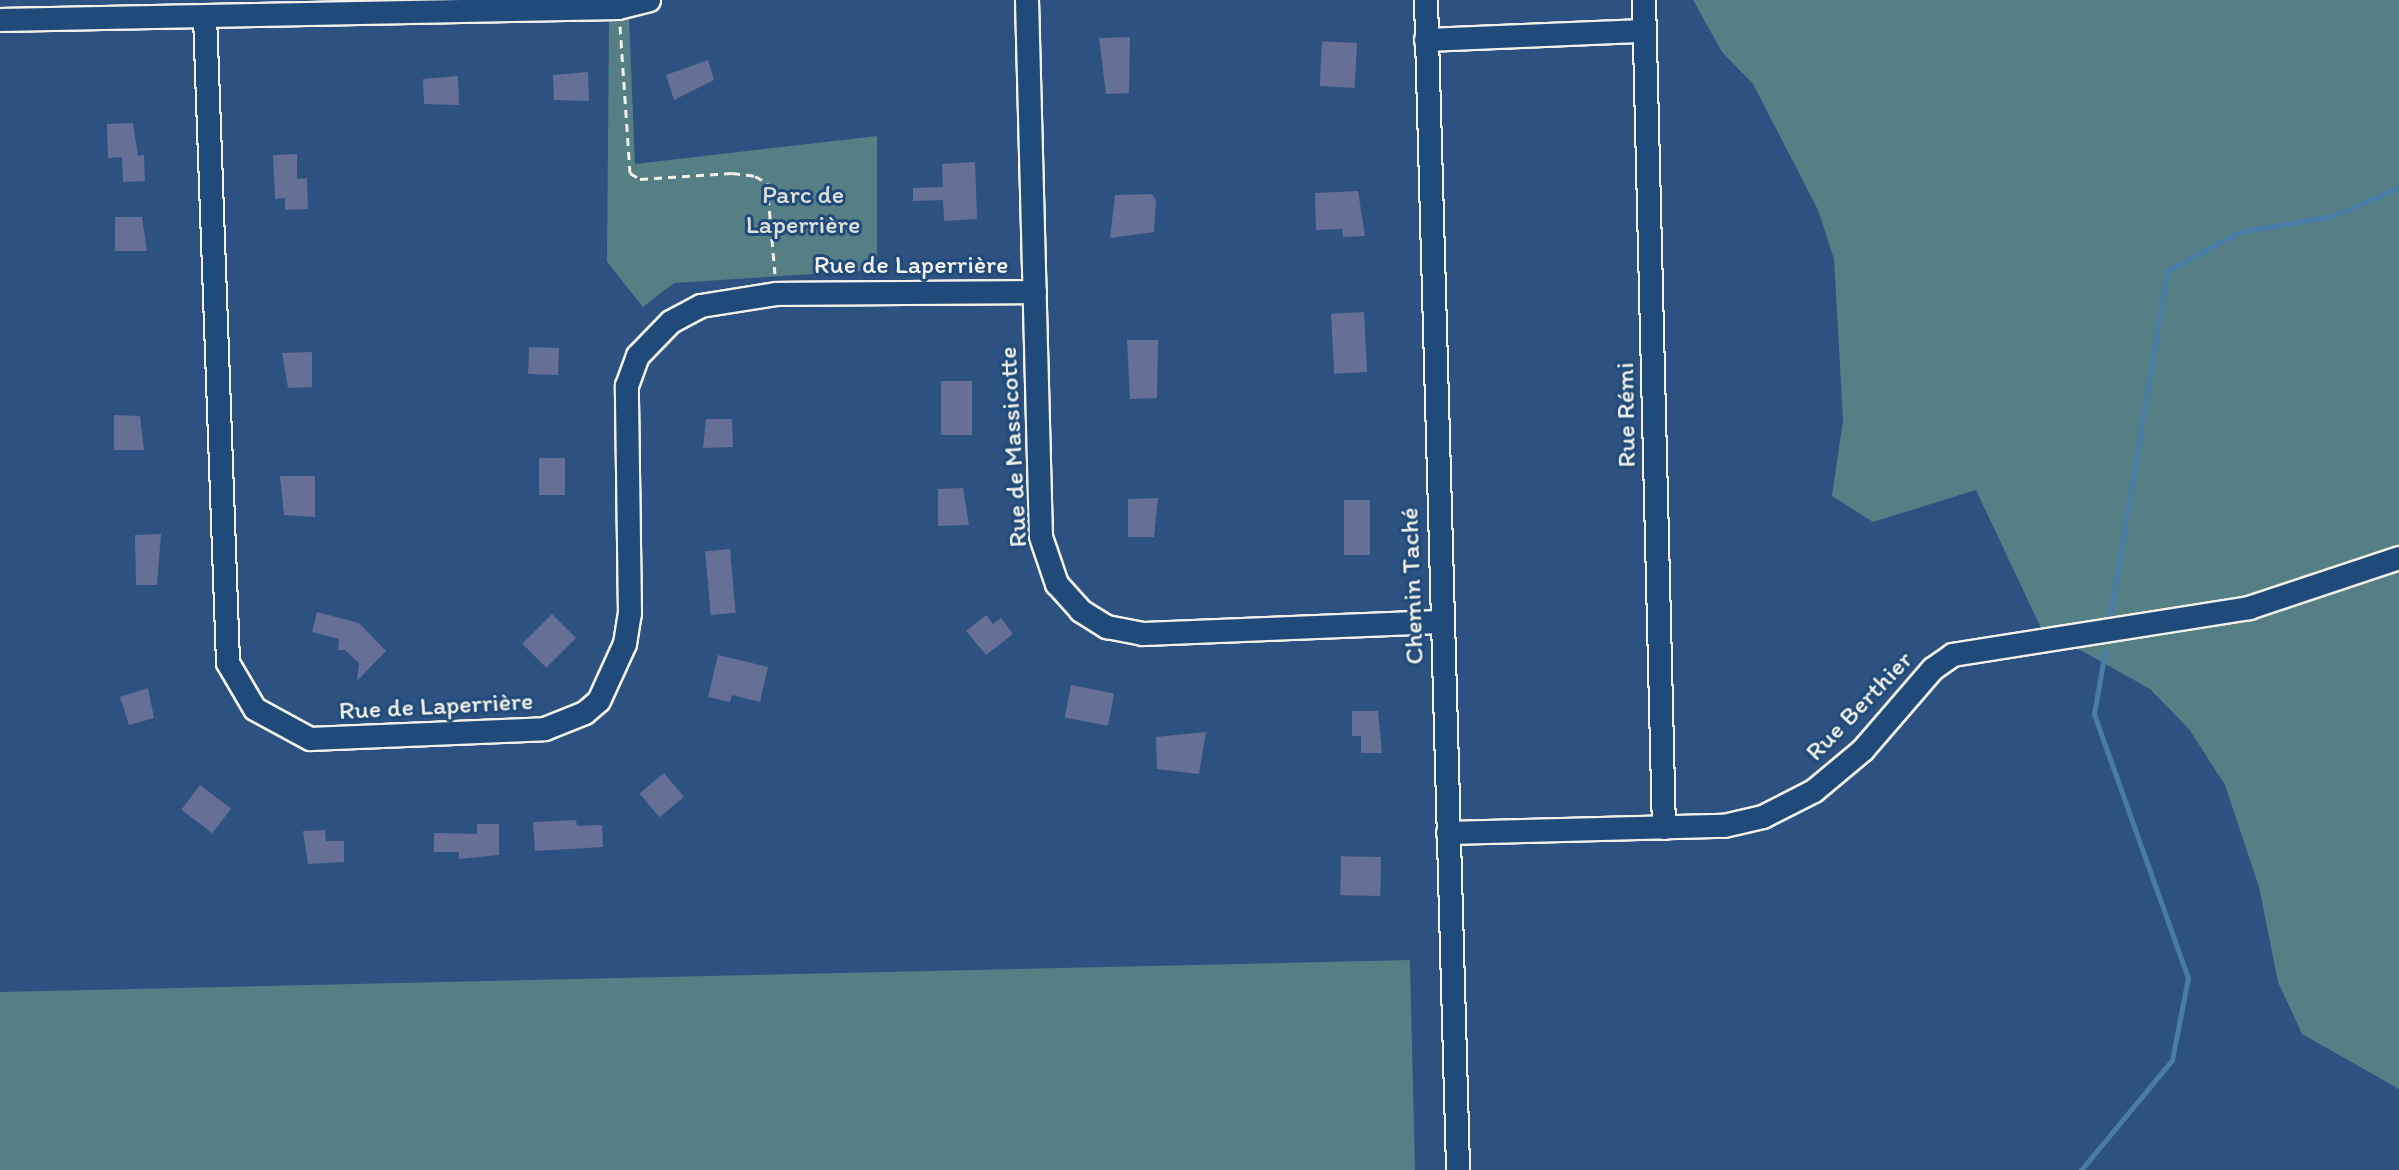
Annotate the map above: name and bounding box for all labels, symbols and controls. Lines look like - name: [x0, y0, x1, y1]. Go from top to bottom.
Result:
- park label: Parc de Laperrière: [746, 179, 860, 240]
- street label: Rue de Laperrière: [813, 249, 1009, 281]
- street label: Rue de Massicotte: [992, 346, 1034, 548]
- street label: Rue Rémi: [1609, 362, 1643, 468]
- street label: Chemin Taché: [1394, 508, 1430, 664]
- street label: Rue Berthier: [1799, 644, 1919, 768]
- street label: Rue de Laperrière: [338, 685, 534, 727]

